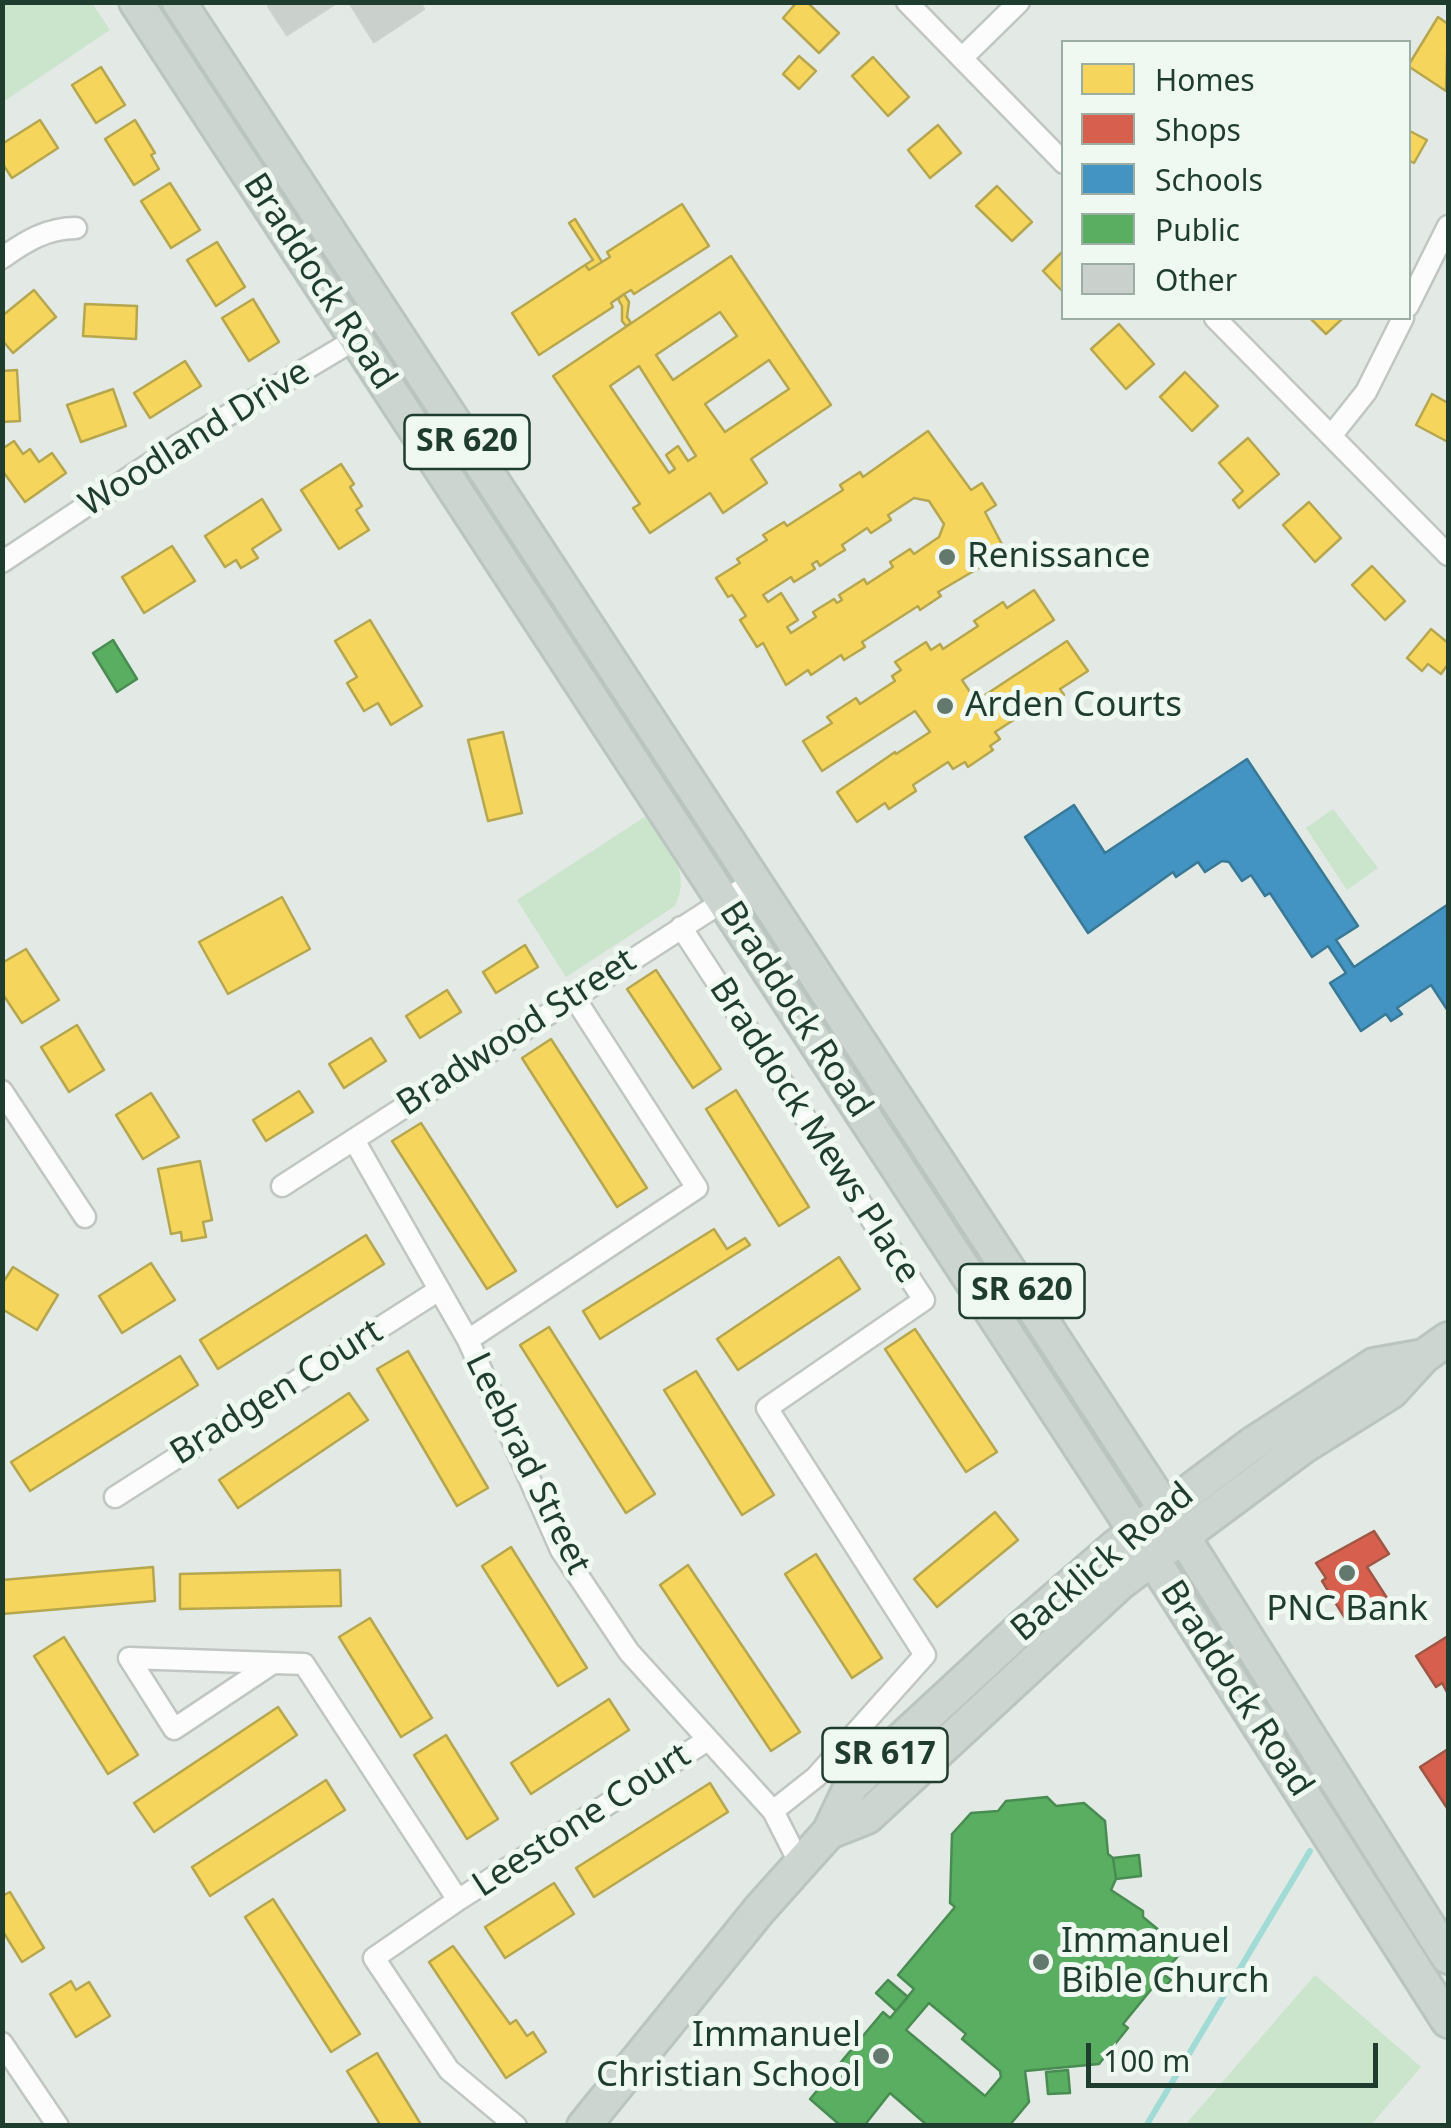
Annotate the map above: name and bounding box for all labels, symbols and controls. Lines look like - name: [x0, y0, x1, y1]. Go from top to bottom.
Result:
- legend: [1061, 40, 1411, 320]
- text: Homes: [1155, 59, 1255, 100]
- text: Shops: [1155, 109, 1241, 150]
- text: Schools: [1155, 159, 1263, 200]
- street label: Braddock Road: [234, 166, 404, 398]
- text: Public: [1155, 209, 1240, 250]
- text: Other: [1155, 259, 1237, 300]
- street label: Woodland Drive: [72, 351, 318, 527]
- road number: SR 620: [404, 415, 530, 469]
- place label: Renissance: [967, 536, 1151, 578]
- marker: Renissance: [936, 546, 958, 568]
- place label: Arden Courts: [965, 685, 1182, 727]
- marker: Arden Courts: [934, 695, 956, 717]
- street label: Braddock Road: [710, 894, 880, 1126]
- street label: Bradwood Street: [390, 940, 644, 1126]
- street label: Braddock Mews Place: [700, 970, 928, 1292]
- road number: SR 620: [960, 1264, 1084, 1318]
- street label: Bradgen Court: [163, 1311, 391, 1475]
- street label: Leebrad Street: [455, 1346, 599, 1582]
- street label: Backlick Road: [1003, 1475, 1203, 1651]
- marker: PNC Bank: [1336, 1562, 1358, 1584]
- street label: Braddock Road: [1151, 1573, 1321, 1805]
- place label: PNC Bank: [1266, 1589, 1428, 1631]
- road number: SR 617: [822, 1728, 948, 1782]
- street label: Leestone Court: [465, 1735, 699, 1907]
- place label: Immanuel Bible Church: [1061, 1921, 1270, 2003]
- marker: Immanuel Bible Church: [1030, 1951, 1052, 1973]
- place label: Immanuel Christian School: [596, 2015, 861, 2097]
- scale bar: [1091, 2023, 1384, 2085]
- text: 100 m: [1103, 2040, 1190, 2081]
- marker: Immanuel Christian School: [870, 2045, 892, 2067]

